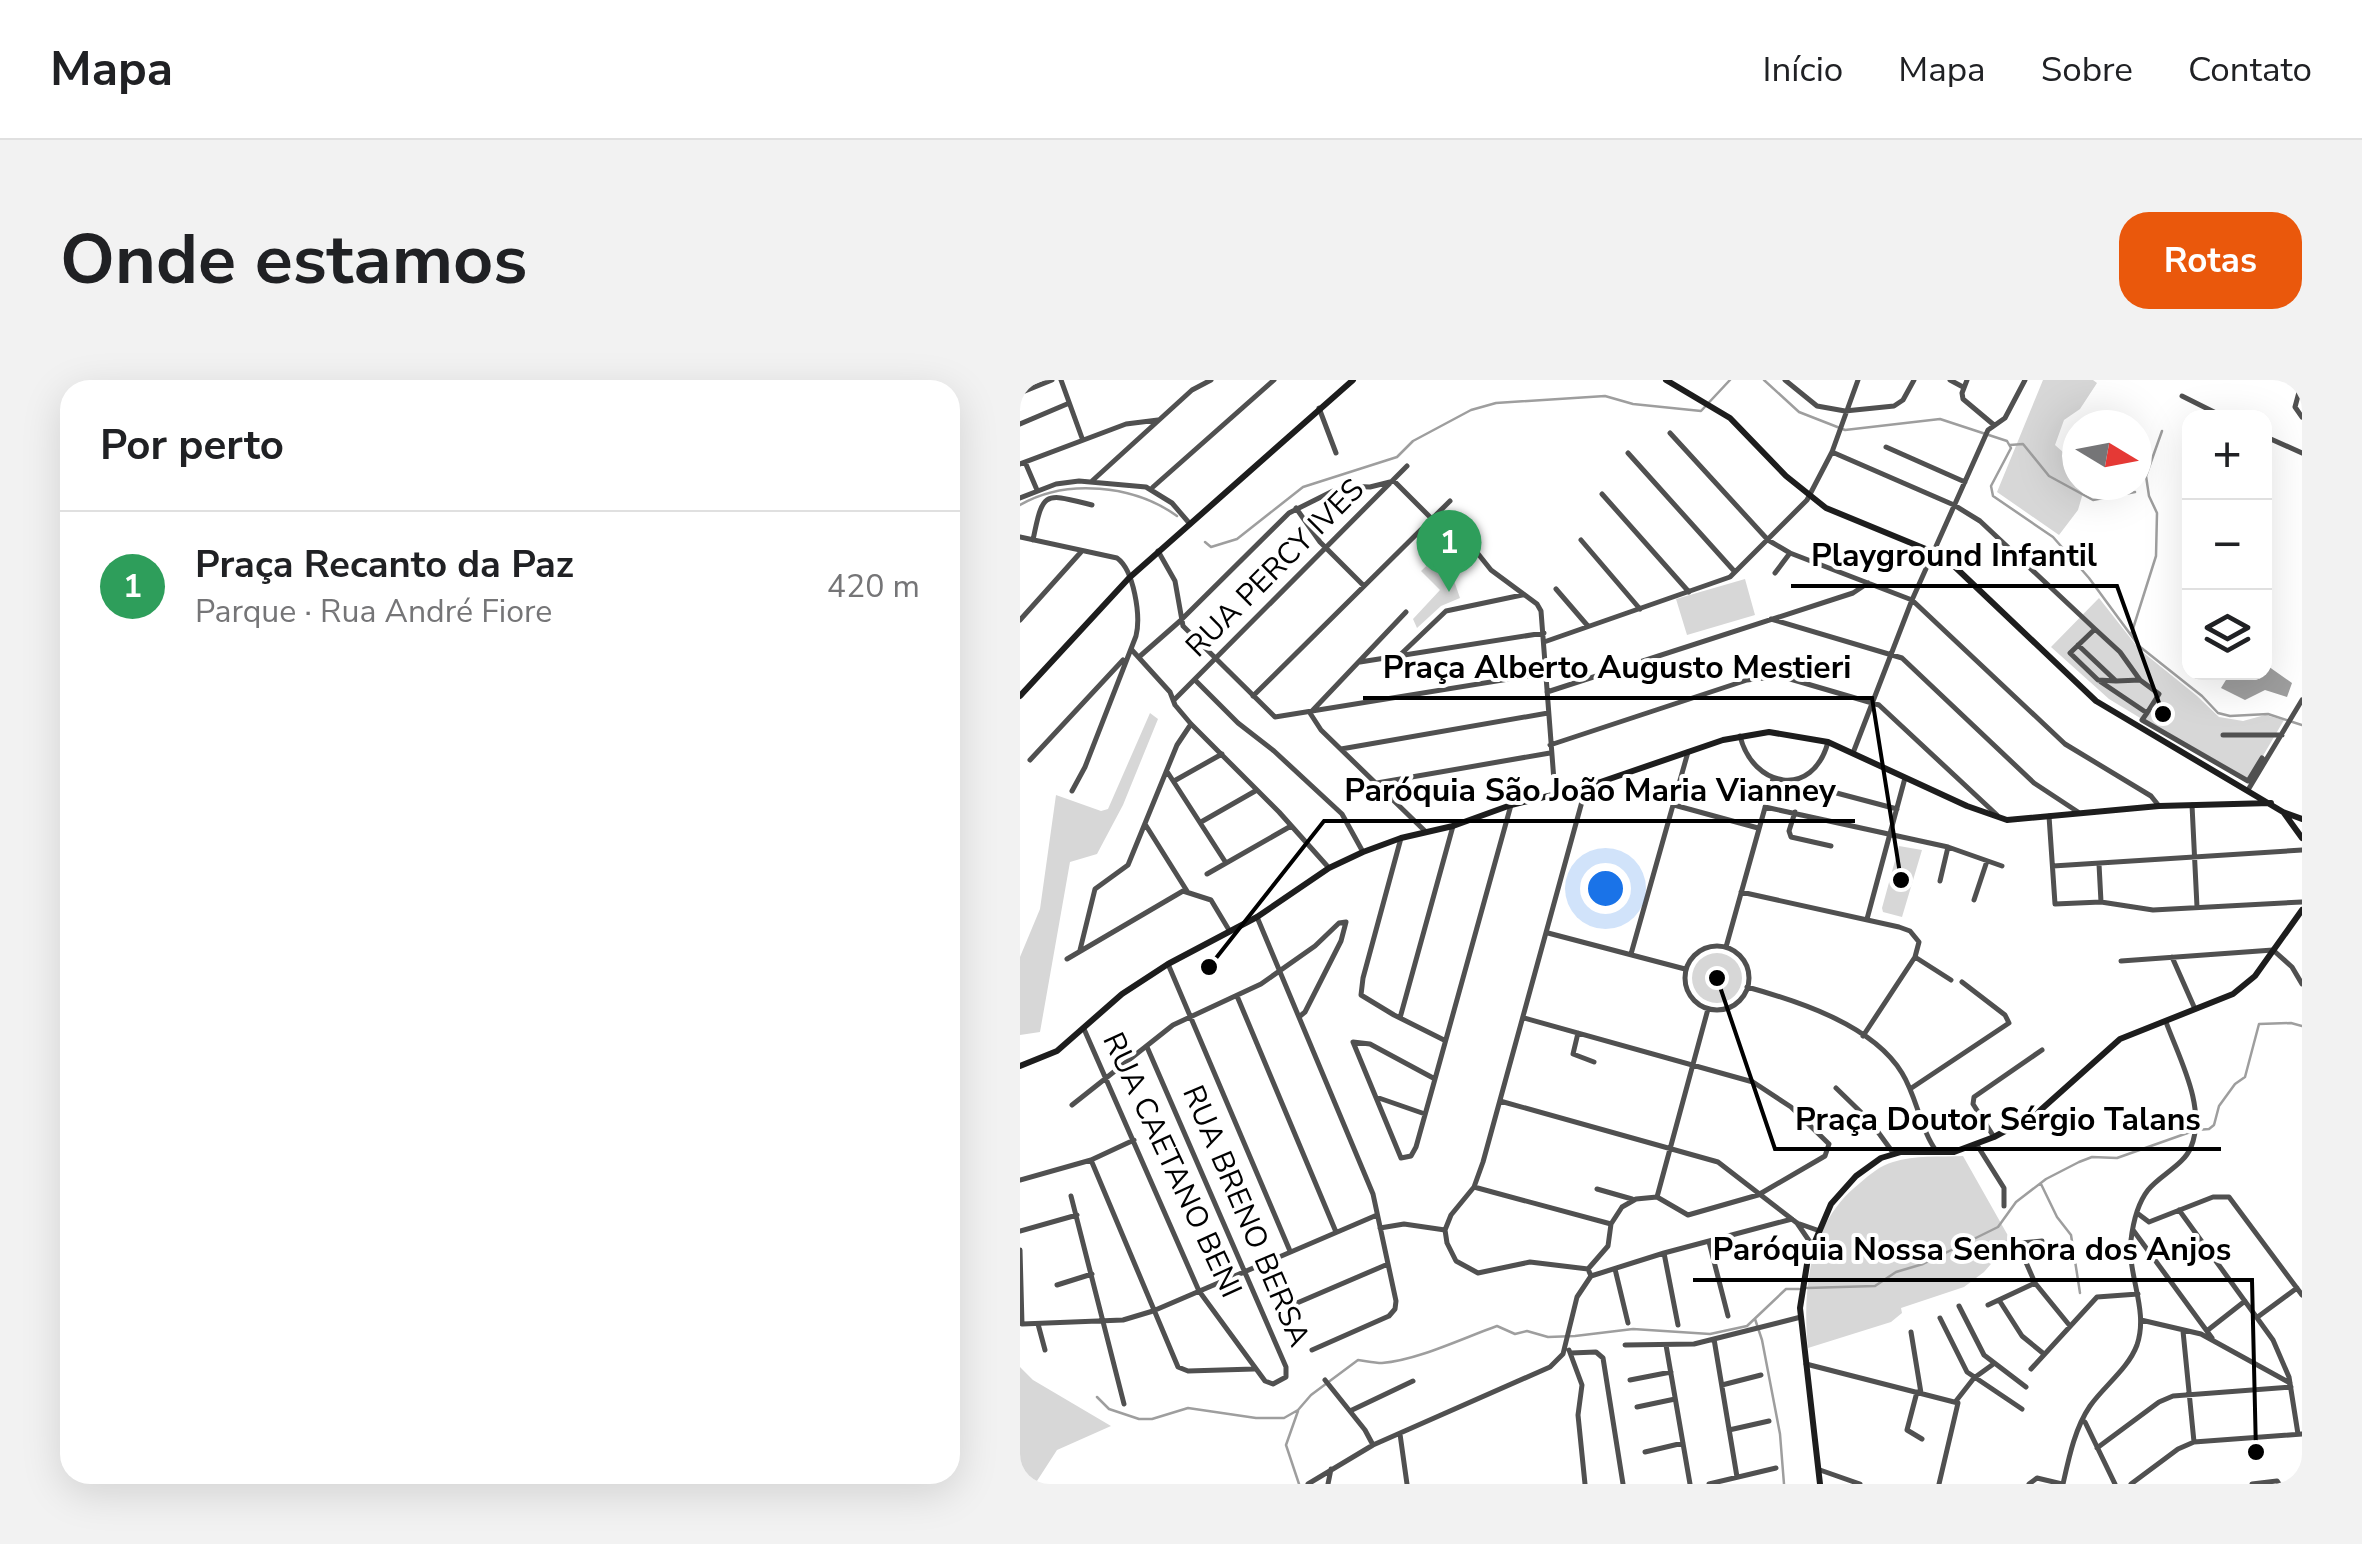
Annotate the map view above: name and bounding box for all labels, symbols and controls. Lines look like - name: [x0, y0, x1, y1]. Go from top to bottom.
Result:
- text: Mapa: [50, 36, 173, 102]
- text: Início: [1762, 46, 1843, 93]
- text: Mapa: [1898, 46, 1986, 93]
- text: Sobre: [2041, 46, 2133, 93]
- text: Contato: [2188, 46, 2312, 93]
- text: Onde estamos: [60, 212, 528, 308]
- button: Rotas: [2119, 212, 2302, 309]
- north arrow: [2062, 410, 2152, 500]
- map controls: [2182, 410, 2272, 680]
- button: +: [2182, 410, 2272, 500]
- text: Por perto: [100, 417, 284, 474]
- street label: RUA PERCY IVES: [1177, 470, 1373, 666]
- button: −: [2182, 500, 2272, 590]
- pin: 1: [1416, 510, 1482, 592]
- callout: Playground Infantil: [1791, 524, 2117, 586]
- text: Playground Infantil: [1811, 534, 2097, 577]
- text: Praça Recanto da Paz: [195, 539, 574, 590]
- text: 1: [123, 565, 142, 608]
- text: 420 m: [827, 565, 920, 608]
- text: Parque · Rua André Fiore: [195, 590, 552, 633]
- button: layers: [2182, 590, 2272, 680]
- callout: Praça Alberto Augusto Mestieri: [1363, 636, 1872, 698]
- text: Praça Alberto Augusto Mestieri: [1383, 646, 1851, 689]
- callout: Paróquia São João Maria Vianney: [1324, 759, 1855, 821]
- text: Paróquia São João Maria Vianney: [1344, 769, 1837, 812]
- your location: [1580, 863, 1631, 914]
- street label: RUA CAETANO BENI: [1093, 1026, 1251, 1304]
- street label: RUA BRENO BERSA: [1172, 1079, 1320, 1353]
- callout: Praça Doutor Sérgio Talans: [1775, 1087, 2221, 1149]
- text: Praça Doutor Sérgio Talans: [1795, 1098, 2201, 1141]
- callout: Paróquia Nossa Senhora dos Anjos: [1693, 1218, 2252, 1280]
- text: Paróquia Nossa Senhora dos Anjos: [1713, 1228, 2231, 1271]

